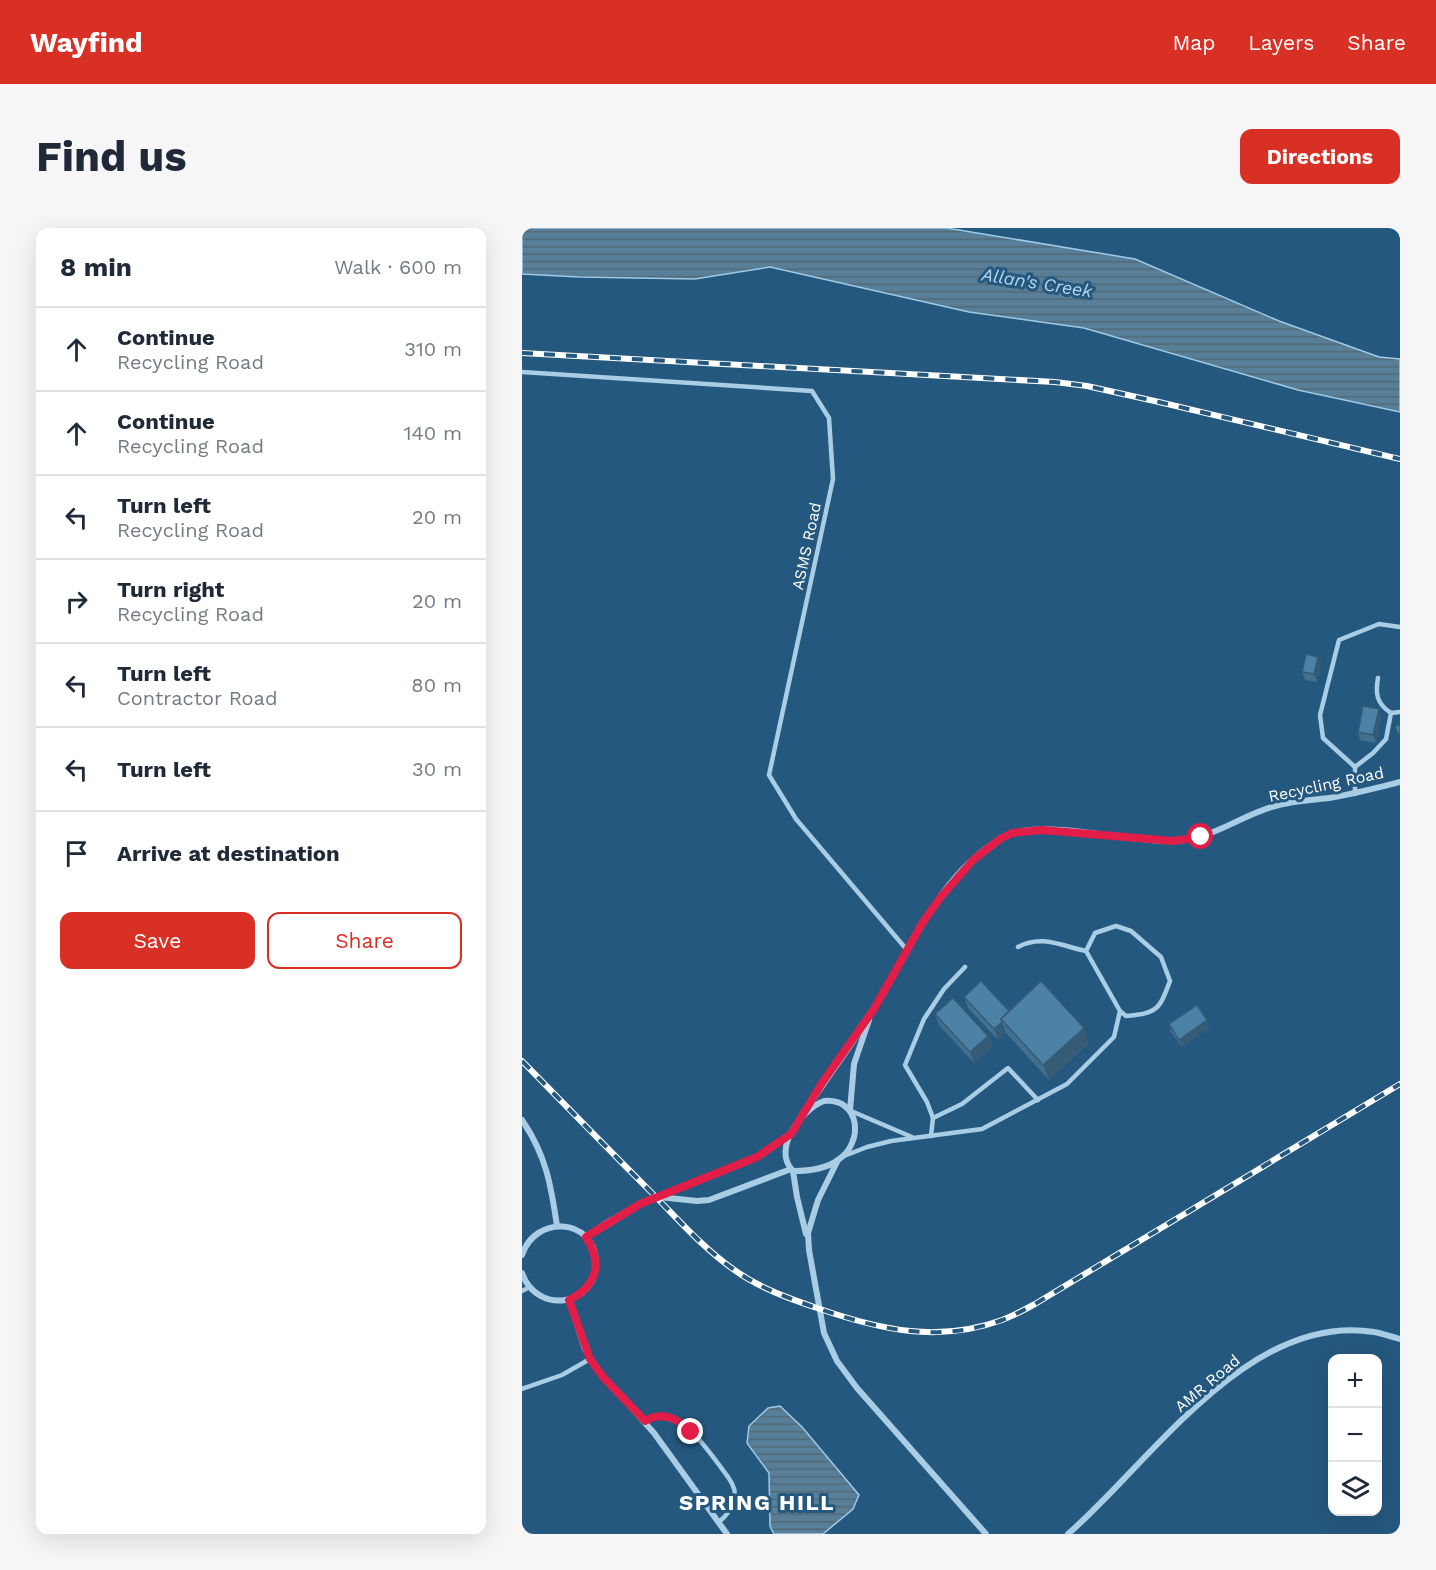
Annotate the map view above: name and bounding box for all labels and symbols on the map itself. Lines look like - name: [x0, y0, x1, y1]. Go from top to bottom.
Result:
- water label: Allan's Creek: [979, 263, 1095, 302]
- street label: ASMS Road: [788, 501, 825, 592]
- street label: Recycling Road: [1267, 763, 1386, 806]
- route start: [1187, 823, 1213, 849]
- street label: AMR Road: [1171, 1351, 1244, 1416]
- route end: [677, 1418, 703, 1444]
- district label: SPRING HILL: [679, 1490, 835, 1515]

